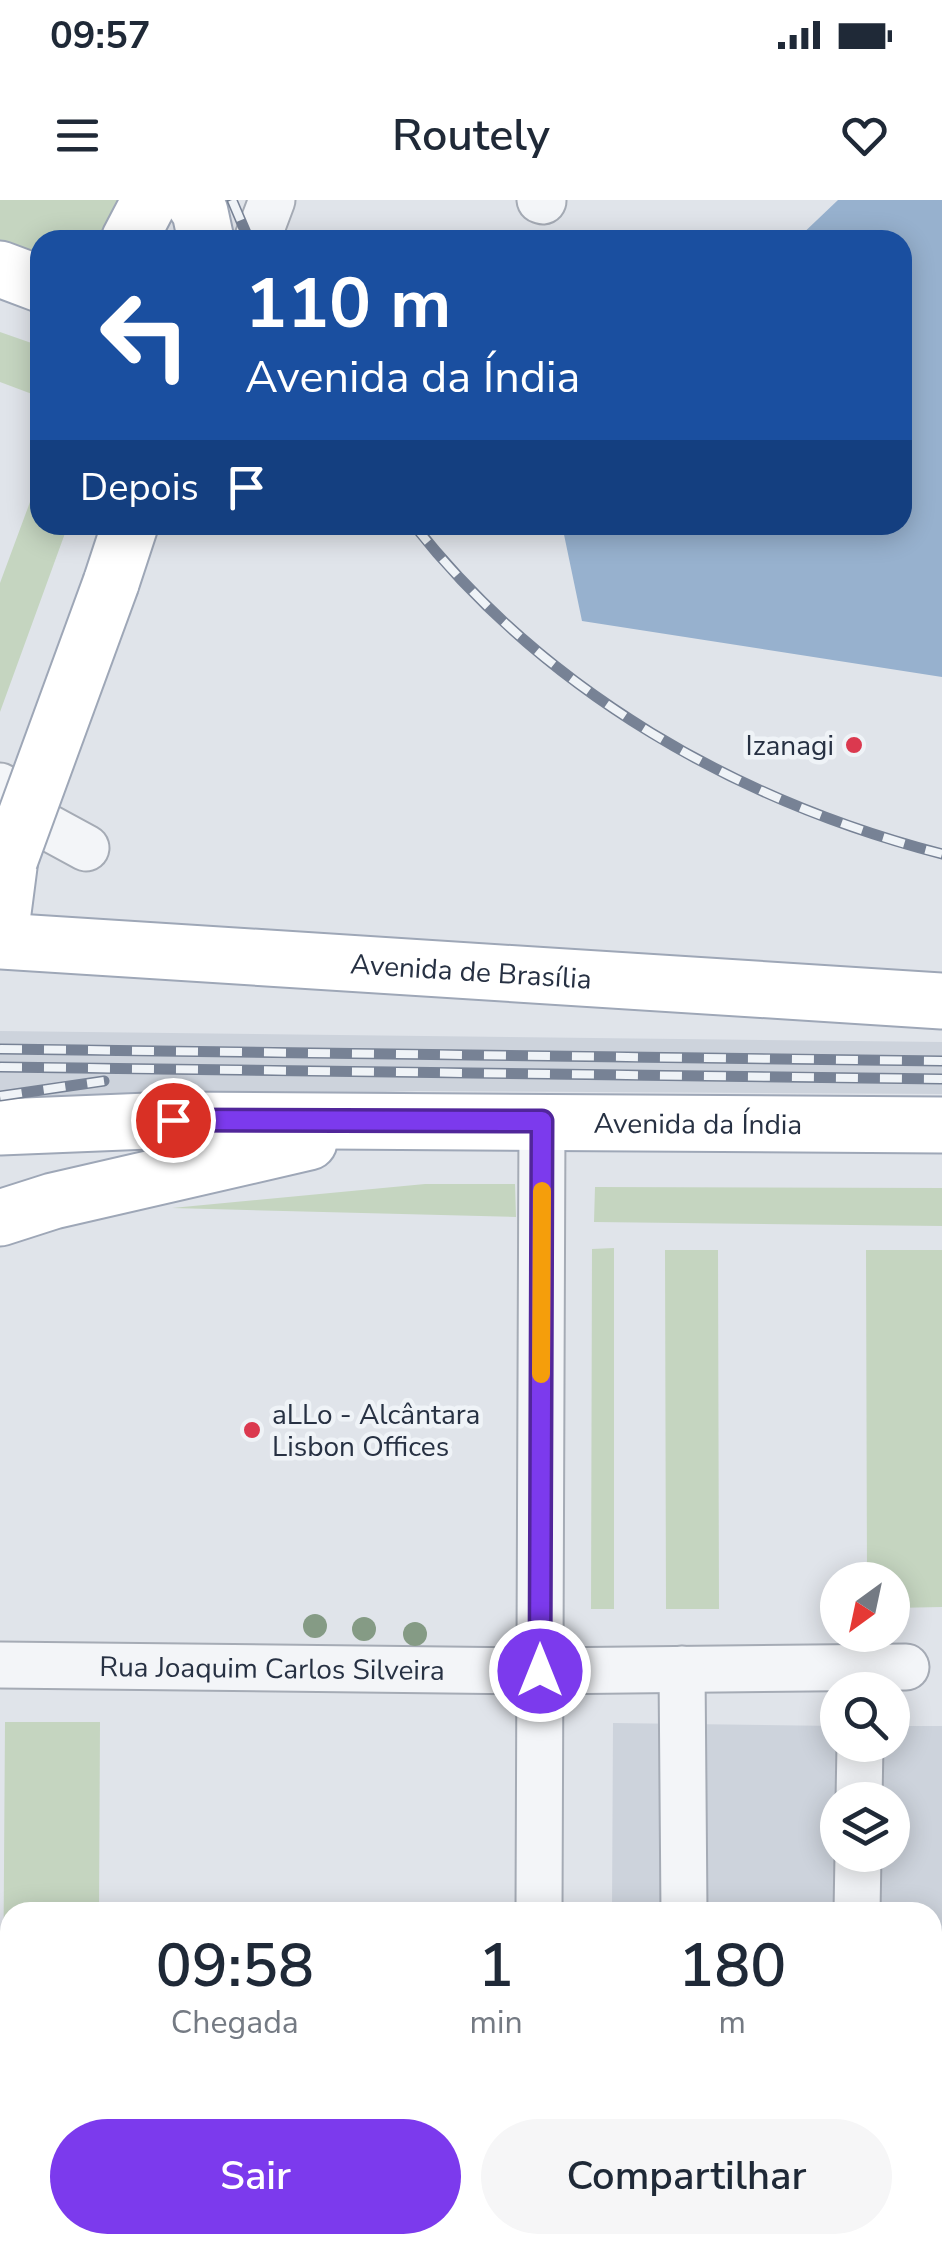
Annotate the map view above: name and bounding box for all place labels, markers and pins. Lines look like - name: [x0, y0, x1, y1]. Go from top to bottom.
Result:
- place label: Izanagi: [746, 727, 834, 765]
- marker: Izanagi: [843, 734, 865, 756]
- pin: [131, 1078, 216, 1163]
- place label: aLLo - Alcântara Lisbon Offices: [272, 1396, 480, 1466]
- marker: aLLo - Alcântara Lisbon Offices: [241, 1419, 263, 1441]

